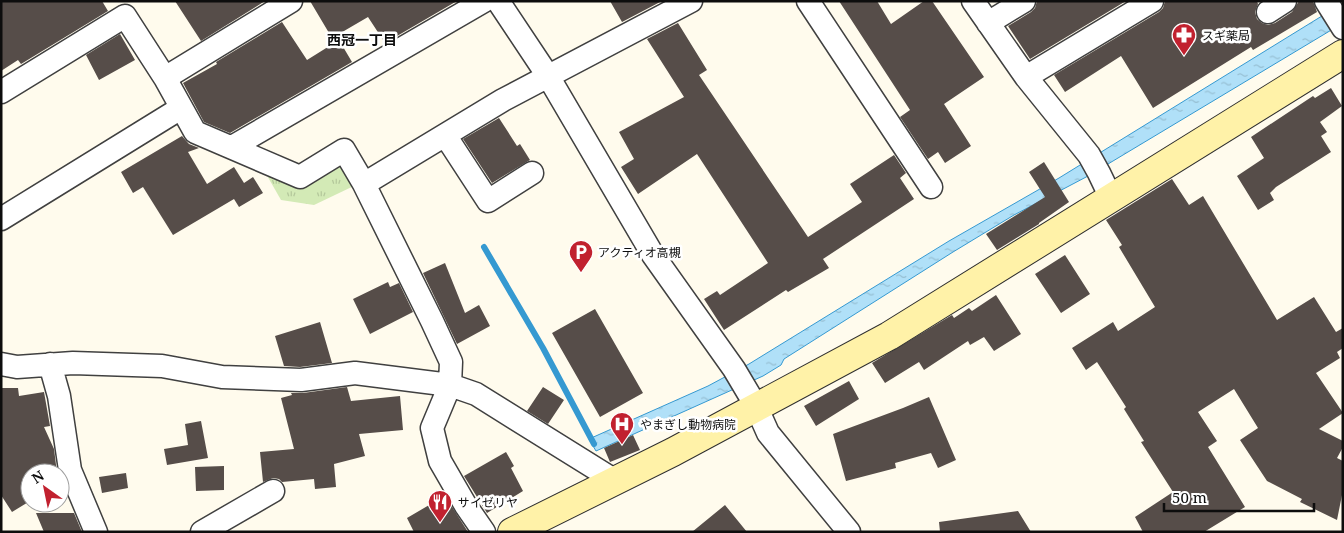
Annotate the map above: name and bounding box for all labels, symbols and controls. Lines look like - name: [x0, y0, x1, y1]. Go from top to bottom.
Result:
- pharmacy icon: スギ薬局: [1171, 22, 1197, 56]
- place label: スギ薬局: [1202, 27, 1250, 44]
- district label: 西冠一丁目: [327, 30, 397, 49]
- parking icon: アクティオ高槻: [568, 239, 594, 273]
- place label: アクティオ高槻: [598, 244, 681, 261]
- hospital icon: やまぎし動物病院: [609, 411, 635, 445]
- place label: やまぎし動物病院: [640, 416, 736, 433]
- north arrow: [20, 463, 70, 513]
- text: N: [28, 466, 47, 488]
- scale bar: [1164, 480, 1314, 512]
- text: 50 m: [1172, 487, 1207, 507]
- restaurant icon: サイゼリヤ: [427, 489, 453, 523]
- place label: サイゼリヤ: [458, 494, 518, 511]

